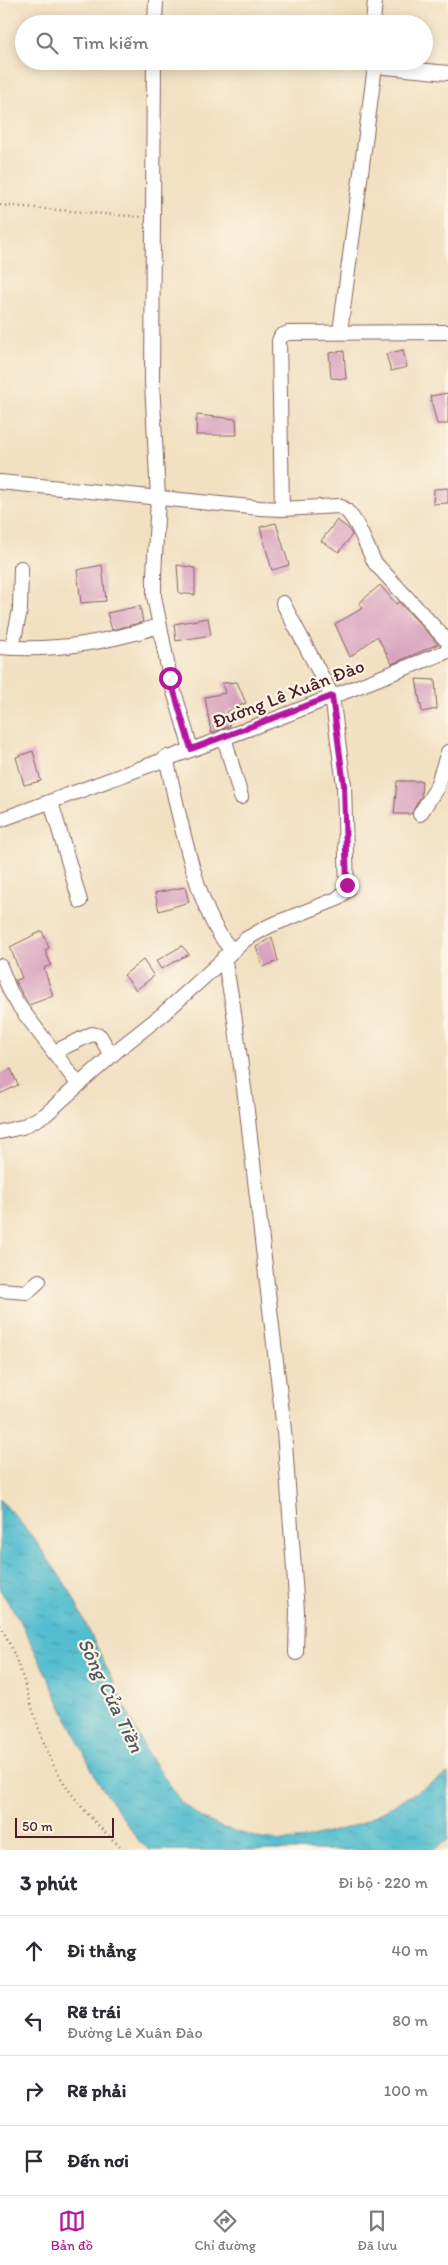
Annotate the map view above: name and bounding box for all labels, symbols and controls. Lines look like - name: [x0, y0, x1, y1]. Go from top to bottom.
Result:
- search box: [15, 15, 433, 70]
- icon: search: [33, 29, 61, 57]
- text: Tìm kiếm: [73, 31, 148, 54]
- street label: Đường Lê Xuân Đào: [209, 654, 367, 733]
- route start: [159, 667, 182, 690]
- route end: [336, 874, 359, 897]
- water label: Sông Cửa Tiền: [73, 1634, 149, 1757]
- scale bar: [15, 1815, 114, 1838]
- text: 50 m: [22, 1818, 53, 1835]
- text: 3 phút: [20, 1870, 78, 1895]
- text: Đi bộ · 220 m: [338, 1873, 428, 1892]
- icon: ahead: [20, 1937, 48, 1965]
- text: Đi thẳng: [67, 1939, 136, 1962]
- text: 40 m: [391, 1941, 428, 1960]
- text: Rẽ trái: [67, 2000, 121, 2023]
- icon: left: [20, 2007, 48, 2035]
- text: 80 m: [392, 2011, 428, 2030]
- text: Đường Lê Xuân Đào: [67, 2023, 203, 2042]
- icon: right: [20, 2077, 48, 2105]
- text: Rẽ phải: [67, 2079, 126, 2102]
- text: 100 m: [384, 2081, 428, 2100]
- icon: arrive: [20, 2147, 48, 2175]
- text: Đến nơi: [67, 2149, 129, 2172]
- tab: Bản đồ: [51, 2207, 93, 2254]
- tab: Chỉ đường: [194, 2207, 256, 2254]
- tab: Đã lưu: [357, 2207, 397, 2254]

